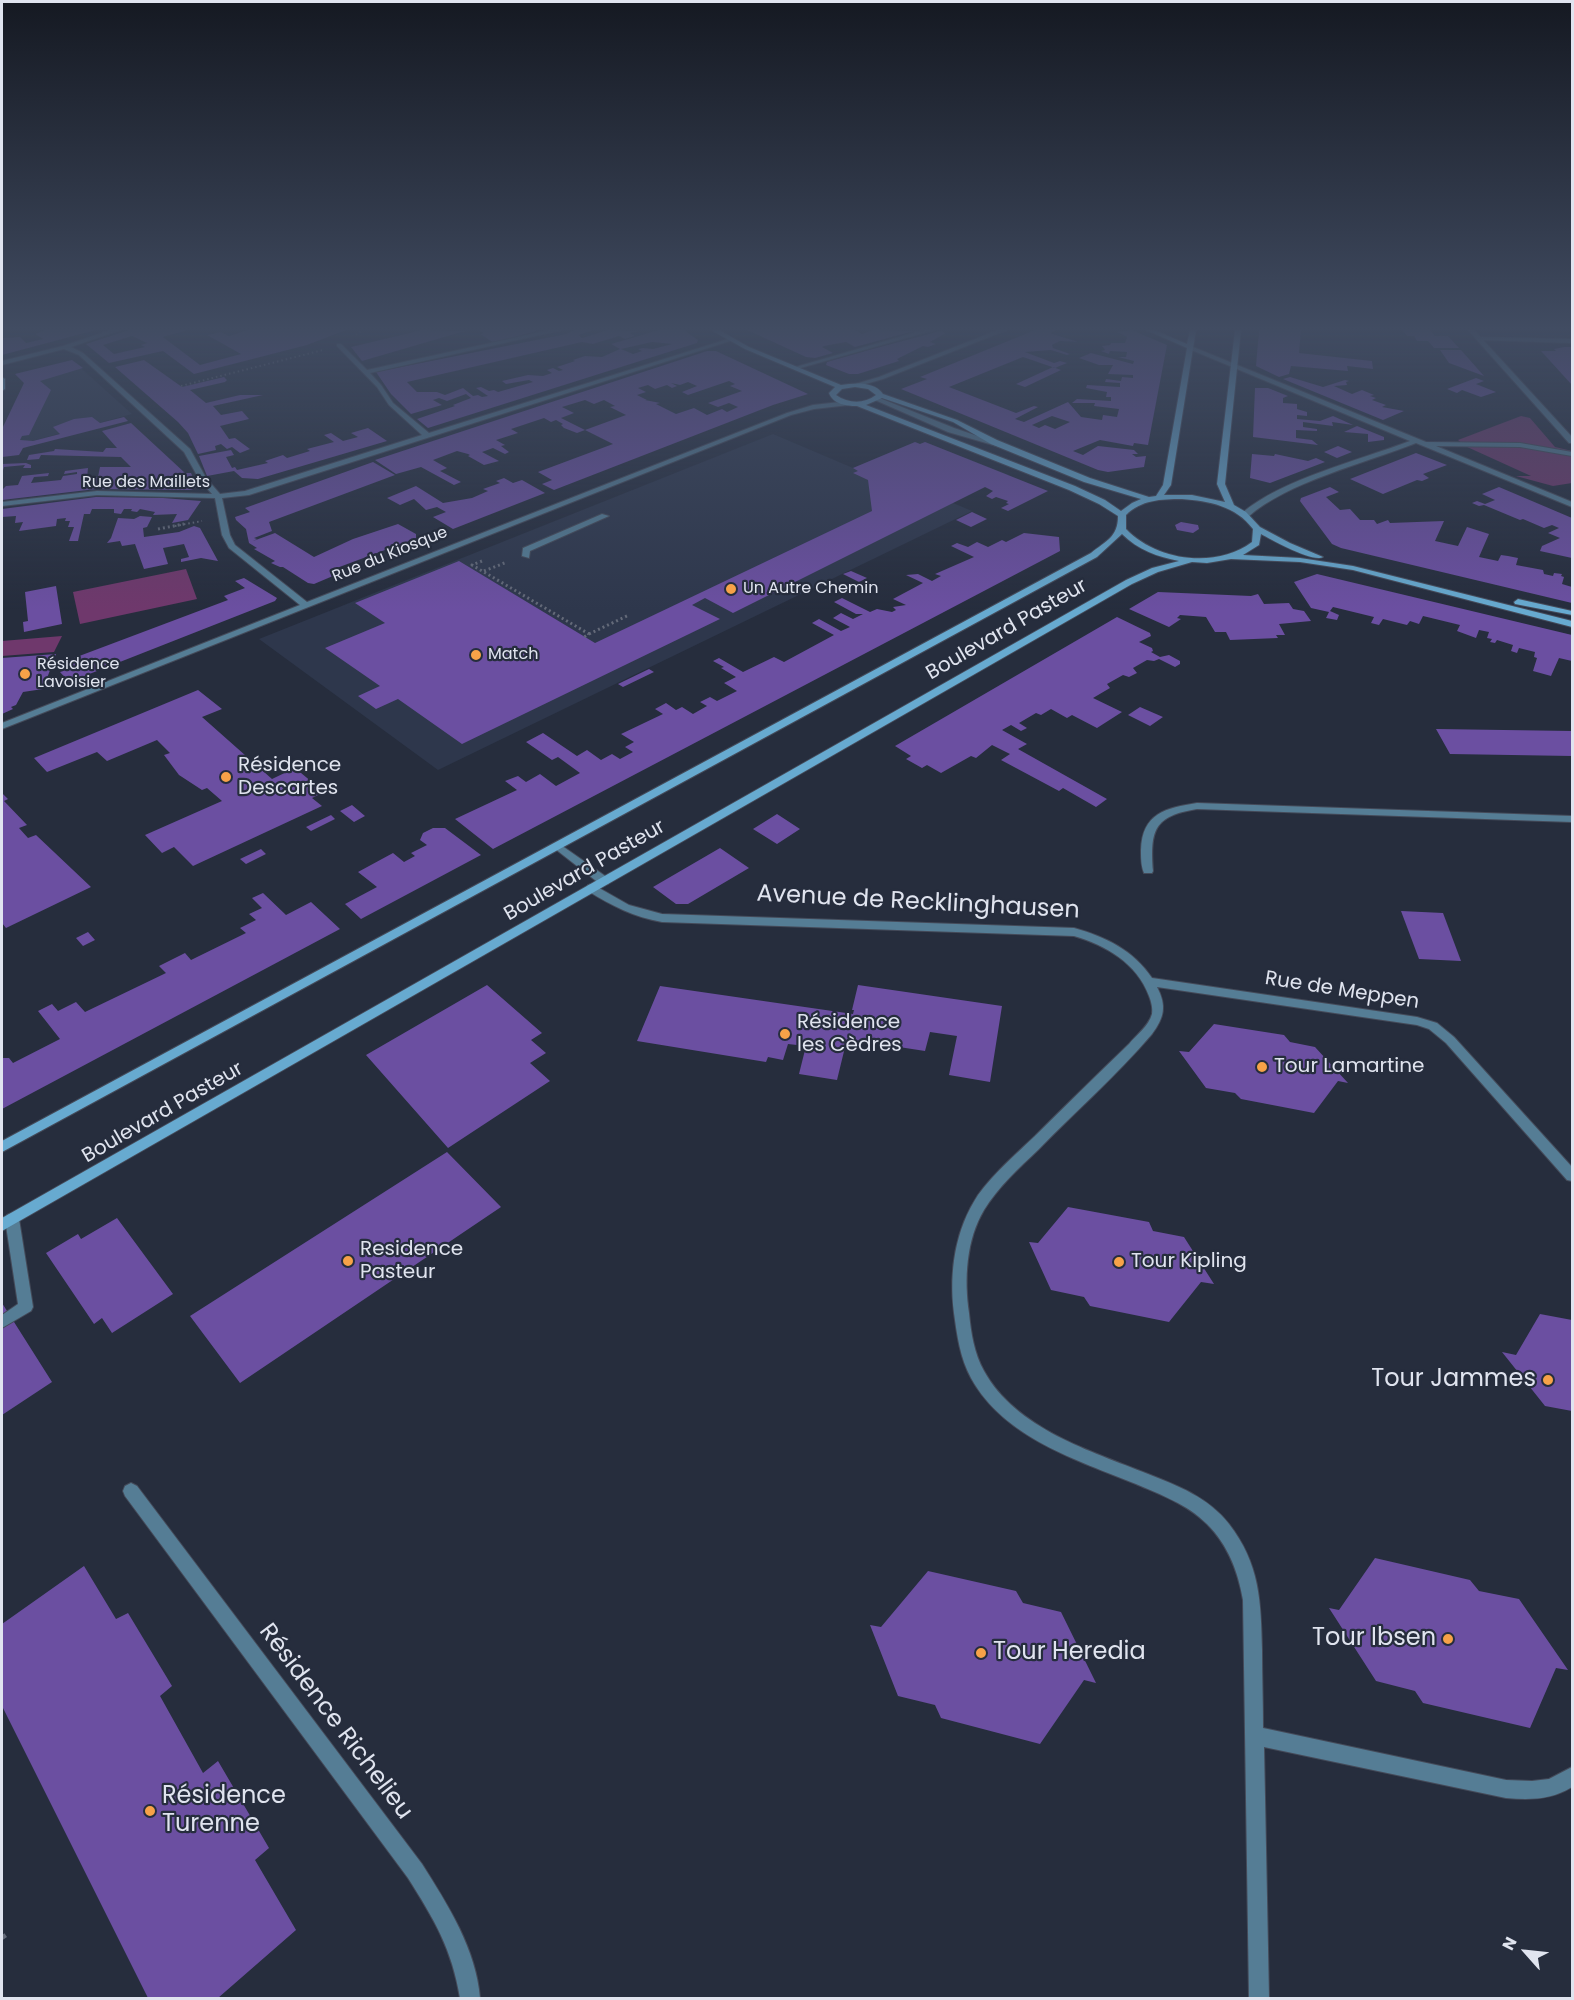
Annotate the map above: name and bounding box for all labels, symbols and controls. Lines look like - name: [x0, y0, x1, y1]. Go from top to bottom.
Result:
- street label: Rue des Maillets: [82, 473, 210, 493]
- street label: Rue du Kiosque: [330, 523, 450, 587]
- street label: Boulevard Pasteur: [922, 574, 1092, 686]
- place label: Un Autre Chemin: [743, 579, 878, 599]
- marker: Un Autre Chemin: [724, 582, 738, 596]
- place label: Match: [488, 645, 538, 665]
- marker: Match: [469, 648, 483, 662]
- place label: Résidence Lavoisier: [37, 655, 120, 693]
- marker: Résidence Lavoisier: [18, 667, 32, 681]
- place label: Résidence Descartes: [238, 754, 341, 801]
- marker: Résidence Descartes: [219, 770, 233, 784]
- street label: Boulevard Pasteur: [500, 815, 670, 927]
- street label: Avenue de Recklinghausen: [756, 880, 1080, 926]
- street label: Rue de Meppen: [1263, 967, 1421, 1015]
- place label: Résidence les Cèdres: [797, 1011, 902, 1058]
- marker: Résidence les Cèdres: [778, 1027, 792, 1041]
- place label: Tour Lamartine: [1274, 1055, 1424, 1079]
- street label: Boulevard Pasteur: [78, 1057, 248, 1169]
- marker: Tour Lamartine: [1255, 1060, 1269, 1074]
- place label: Residence Pasteur: [360, 1238, 463, 1285]
- place label: Tour Kipling: [1131, 1250, 1247, 1274]
- marker: Residence Pasteur: [341, 1254, 355, 1268]
- marker: Tour Kipling: [1112, 1255, 1126, 1269]
- place label: Tour Jammes: [1371, 1366, 1536, 1394]
- marker: Tour Jammes: [1541, 1373, 1555, 1387]
- street label: Résidence Richelieu: [252, 1618, 418, 1826]
- place label: Tour Ibsen: [1312, 1625, 1436, 1653]
- marker: Tour Ibsen: [1441, 1632, 1455, 1646]
- place label: Tour Heredia: [993, 1639, 1146, 1667]
- marker: Tour Heredia: [974, 1646, 988, 1660]
- place label: Résidence Turenne: [162, 1783, 286, 1839]
- marker: Résidence Turenne: [143, 1804, 157, 1818]
- north arrow: [1496, 1922, 1556, 1982]
- text: N: [1497, 1933, 1522, 1954]

